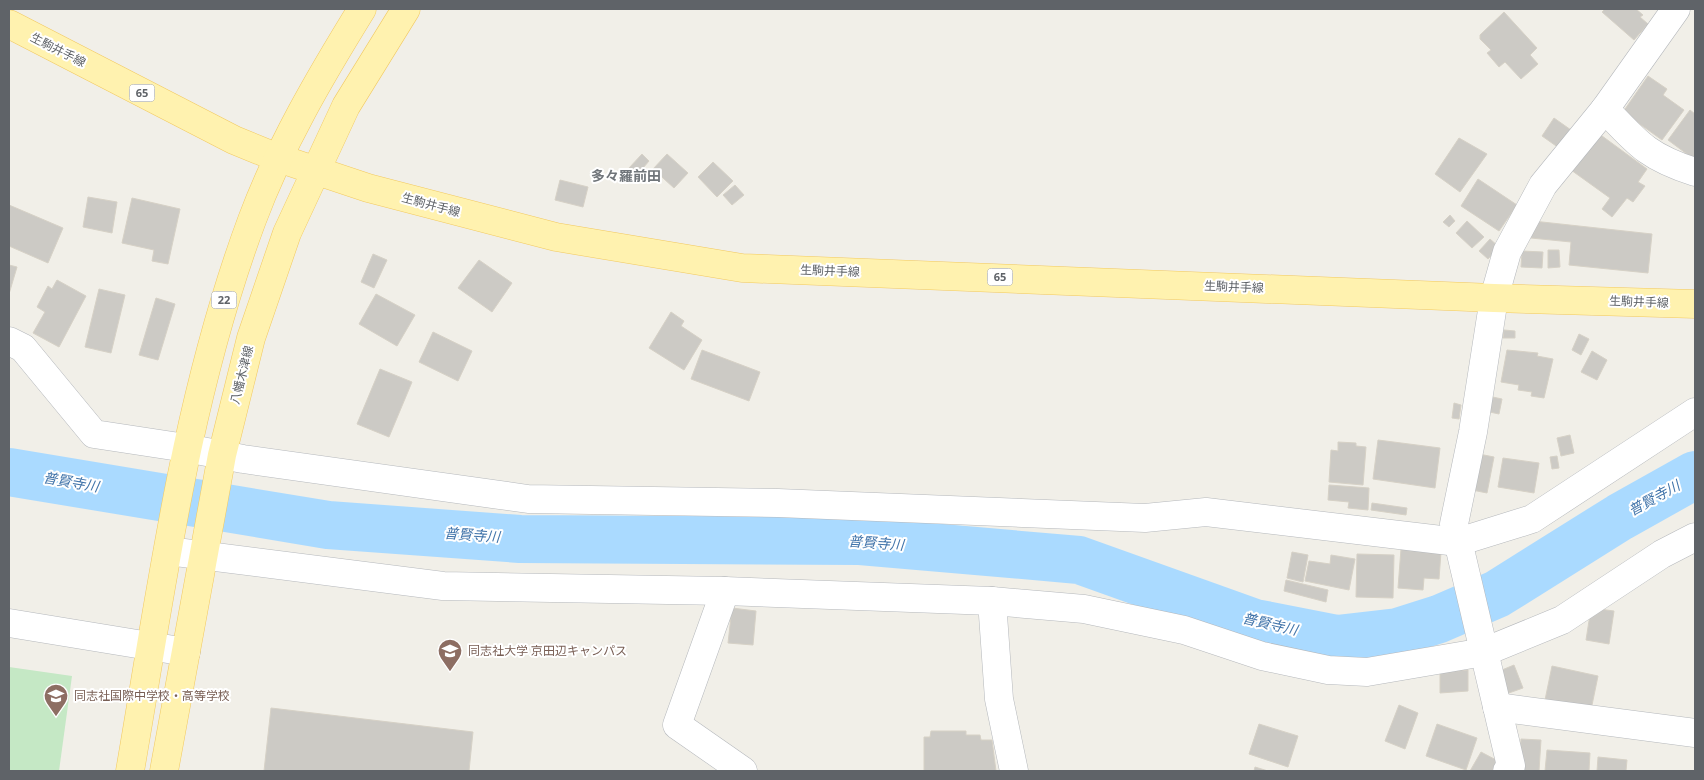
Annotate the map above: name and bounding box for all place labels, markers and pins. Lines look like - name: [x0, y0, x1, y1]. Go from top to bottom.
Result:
- school or university icon: 同志社大学 京田辺キャンパス: [437, 638, 463, 672]
- place label: 同志社大学 京田辺キャンパス: [468, 642, 627, 659]
- school or university icon: 同志社国際中学校・高等学校: [43, 683, 69, 717]
- place label: 同志社国際中学校・高等学校: [74, 687, 230, 704]

